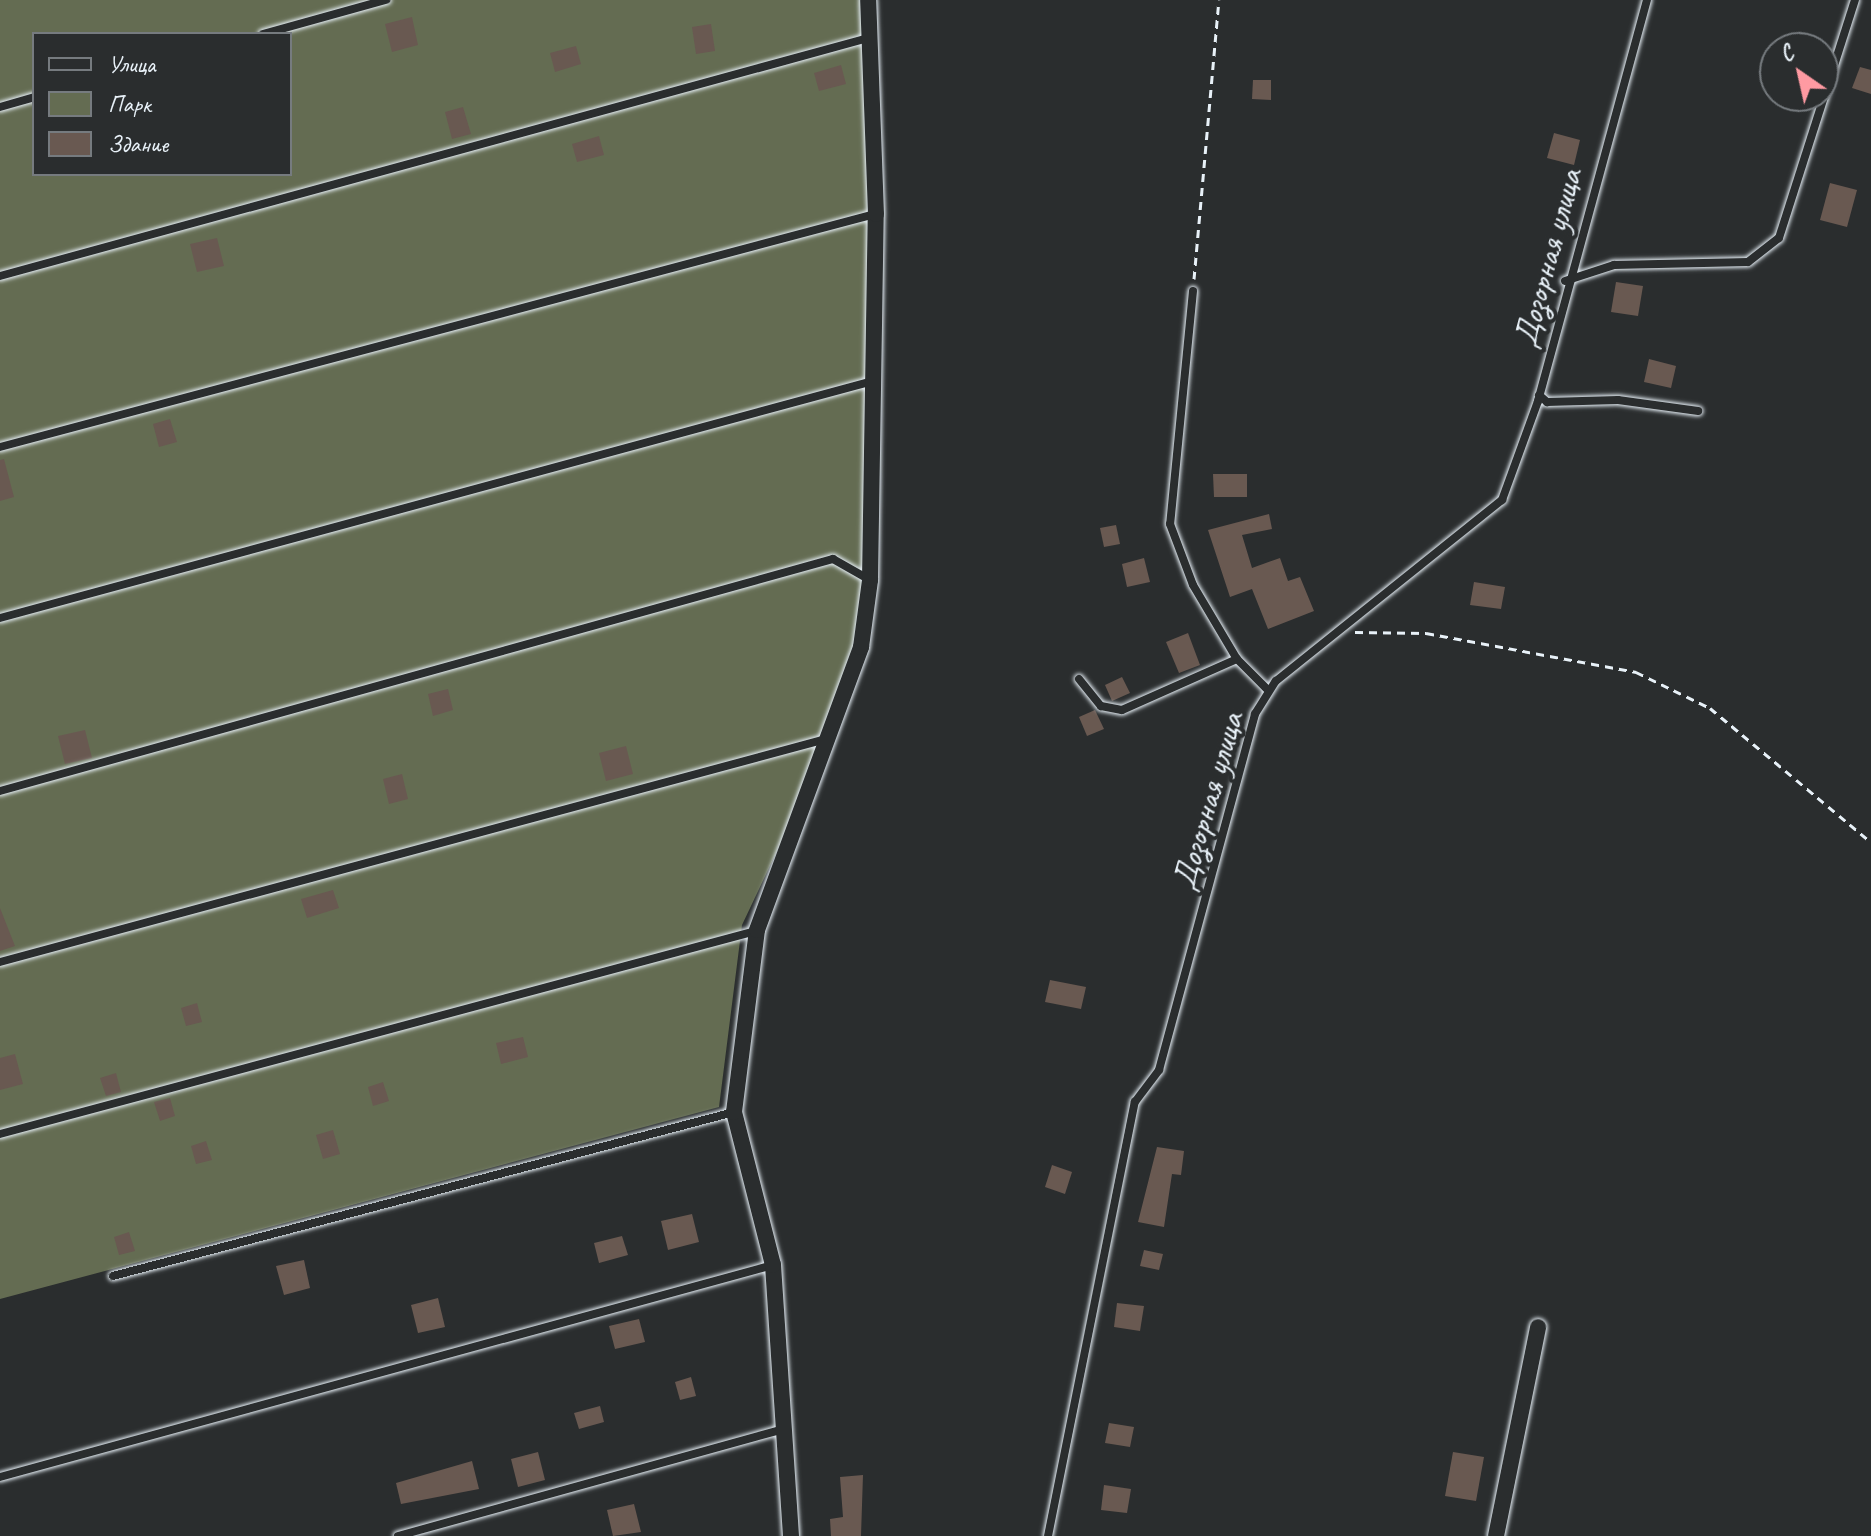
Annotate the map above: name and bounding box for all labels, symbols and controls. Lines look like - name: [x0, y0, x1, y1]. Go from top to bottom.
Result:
- legend: [32, 32, 292, 176]
- north arrow: [1759, 32, 1839, 112]
- text: С: [1774, 39, 1799, 68]
- text: Улица: [108, 49, 156, 79]
- text: Парк: [108, 89, 151, 119]
- text: Здание: [108, 129, 168, 159]
- street label: Дозорная улица: [1503, 164, 1591, 352]
- street label: Дозорная улица: [1162, 707, 1252, 895]

